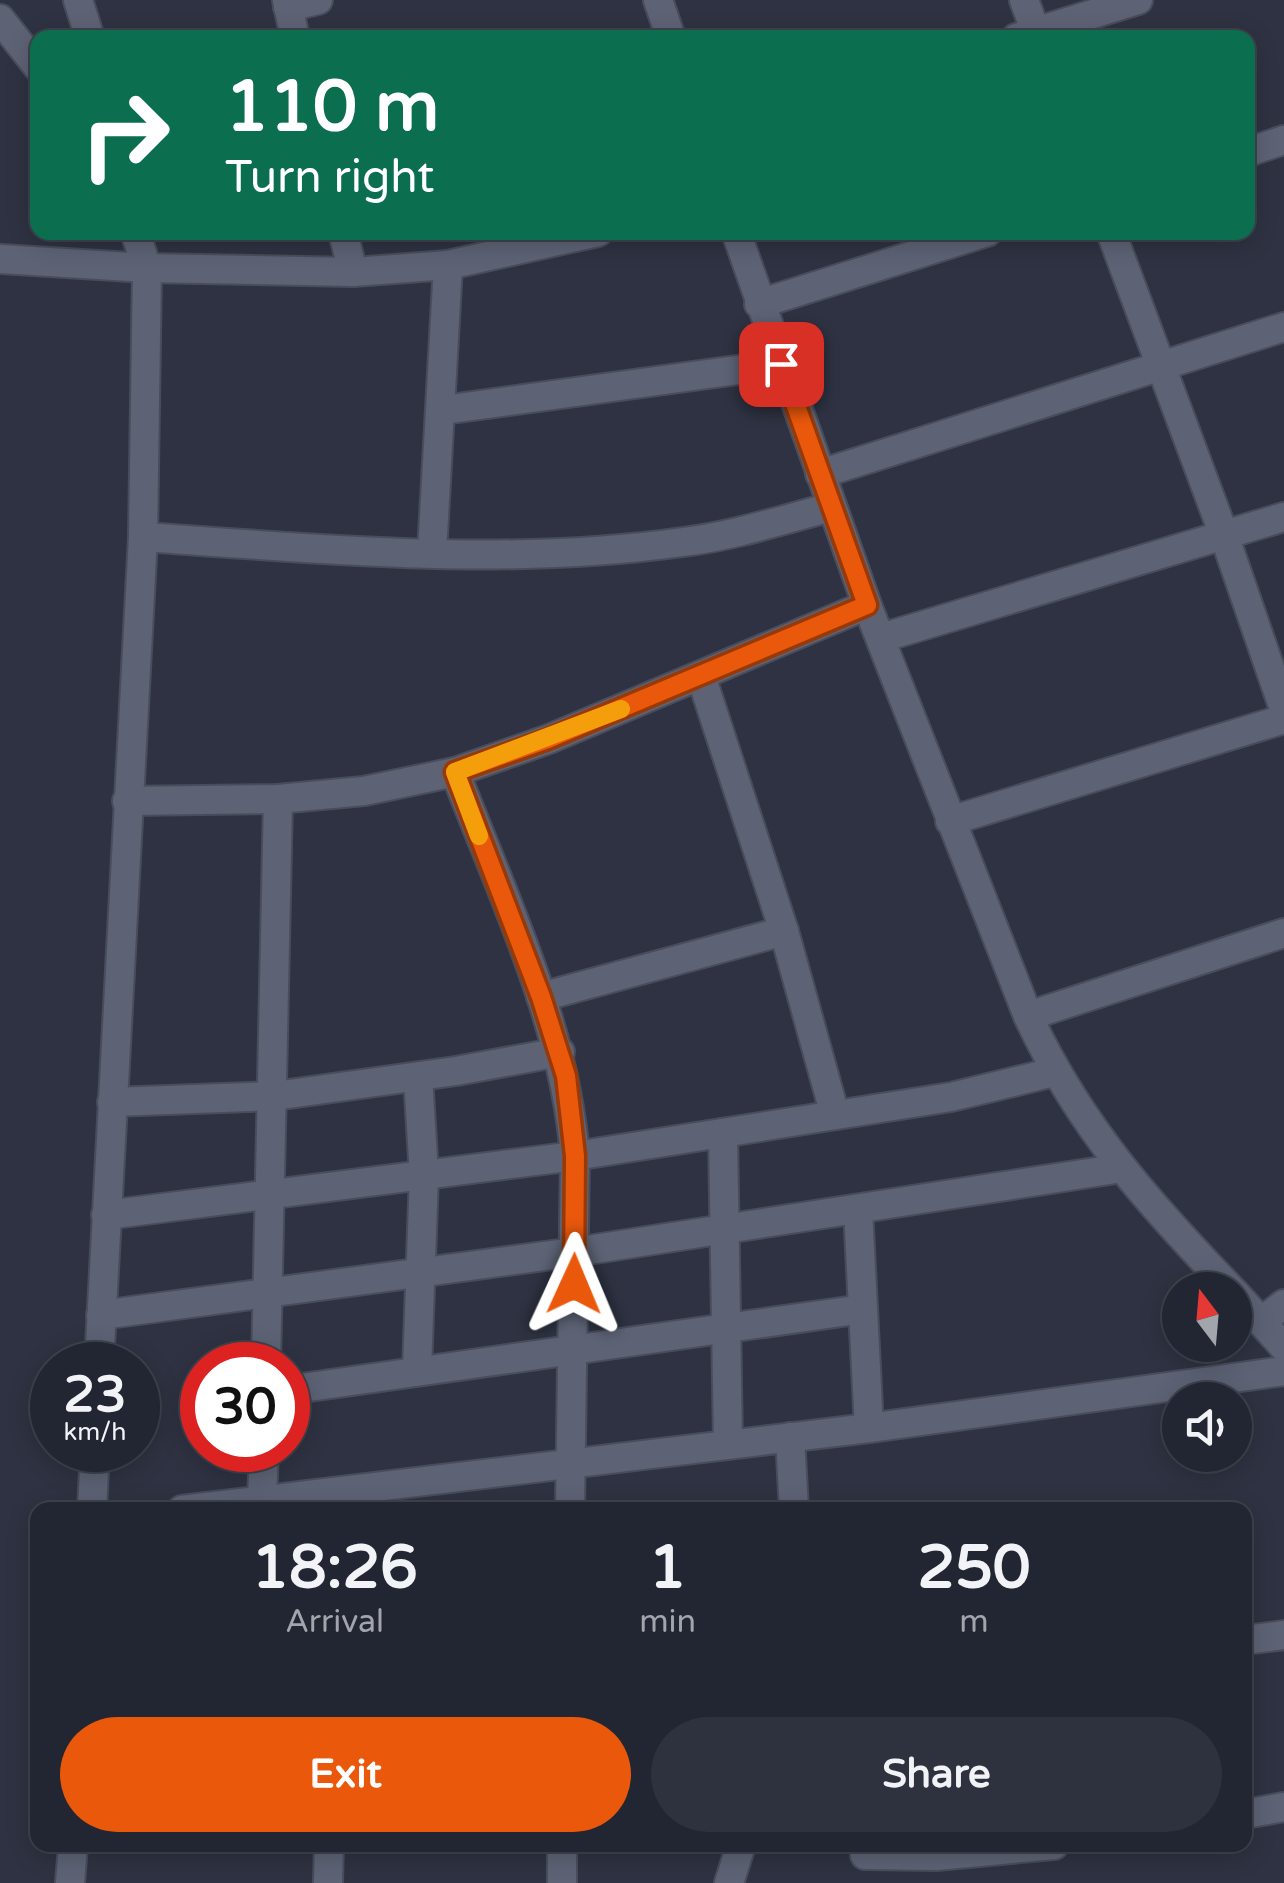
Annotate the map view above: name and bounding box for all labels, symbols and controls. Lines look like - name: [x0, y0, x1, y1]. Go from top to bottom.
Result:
- text: 110 m: [225, 66, 439, 150]
- icon: right: [60, 70, 190, 200]
- text: Turn right: [225, 151, 434, 205]
- pin: [739, 322, 824, 407]
- icon: arrive: [754, 337, 809, 392]
- position arrow: [522, 1232, 626, 1336]
- north arrow: [1162, 1272, 1252, 1362]
- map controls: [1162, 1272, 1252, 1472]
- speed limit sign: 30: [180, 1342, 310, 1472]
- text: 23: [64, 1365, 126, 1425]
- button: sound: [1162, 1382, 1252, 1472]
- text: km/h: [64, 1417, 126, 1447]
- text: 18:26: [251, 1532, 418, 1604]
- text: 1: [649, 1532, 686, 1604]
- text: 250: [917, 1532, 1031, 1604]
- text: Arrival: [285, 1603, 384, 1641]
- text: min: [639, 1603, 696, 1641]
- text: m: [959, 1603, 989, 1641]
- button: Exit: [60, 1717, 631, 1832]
- button: Share: [651, 1717, 1222, 1832]

